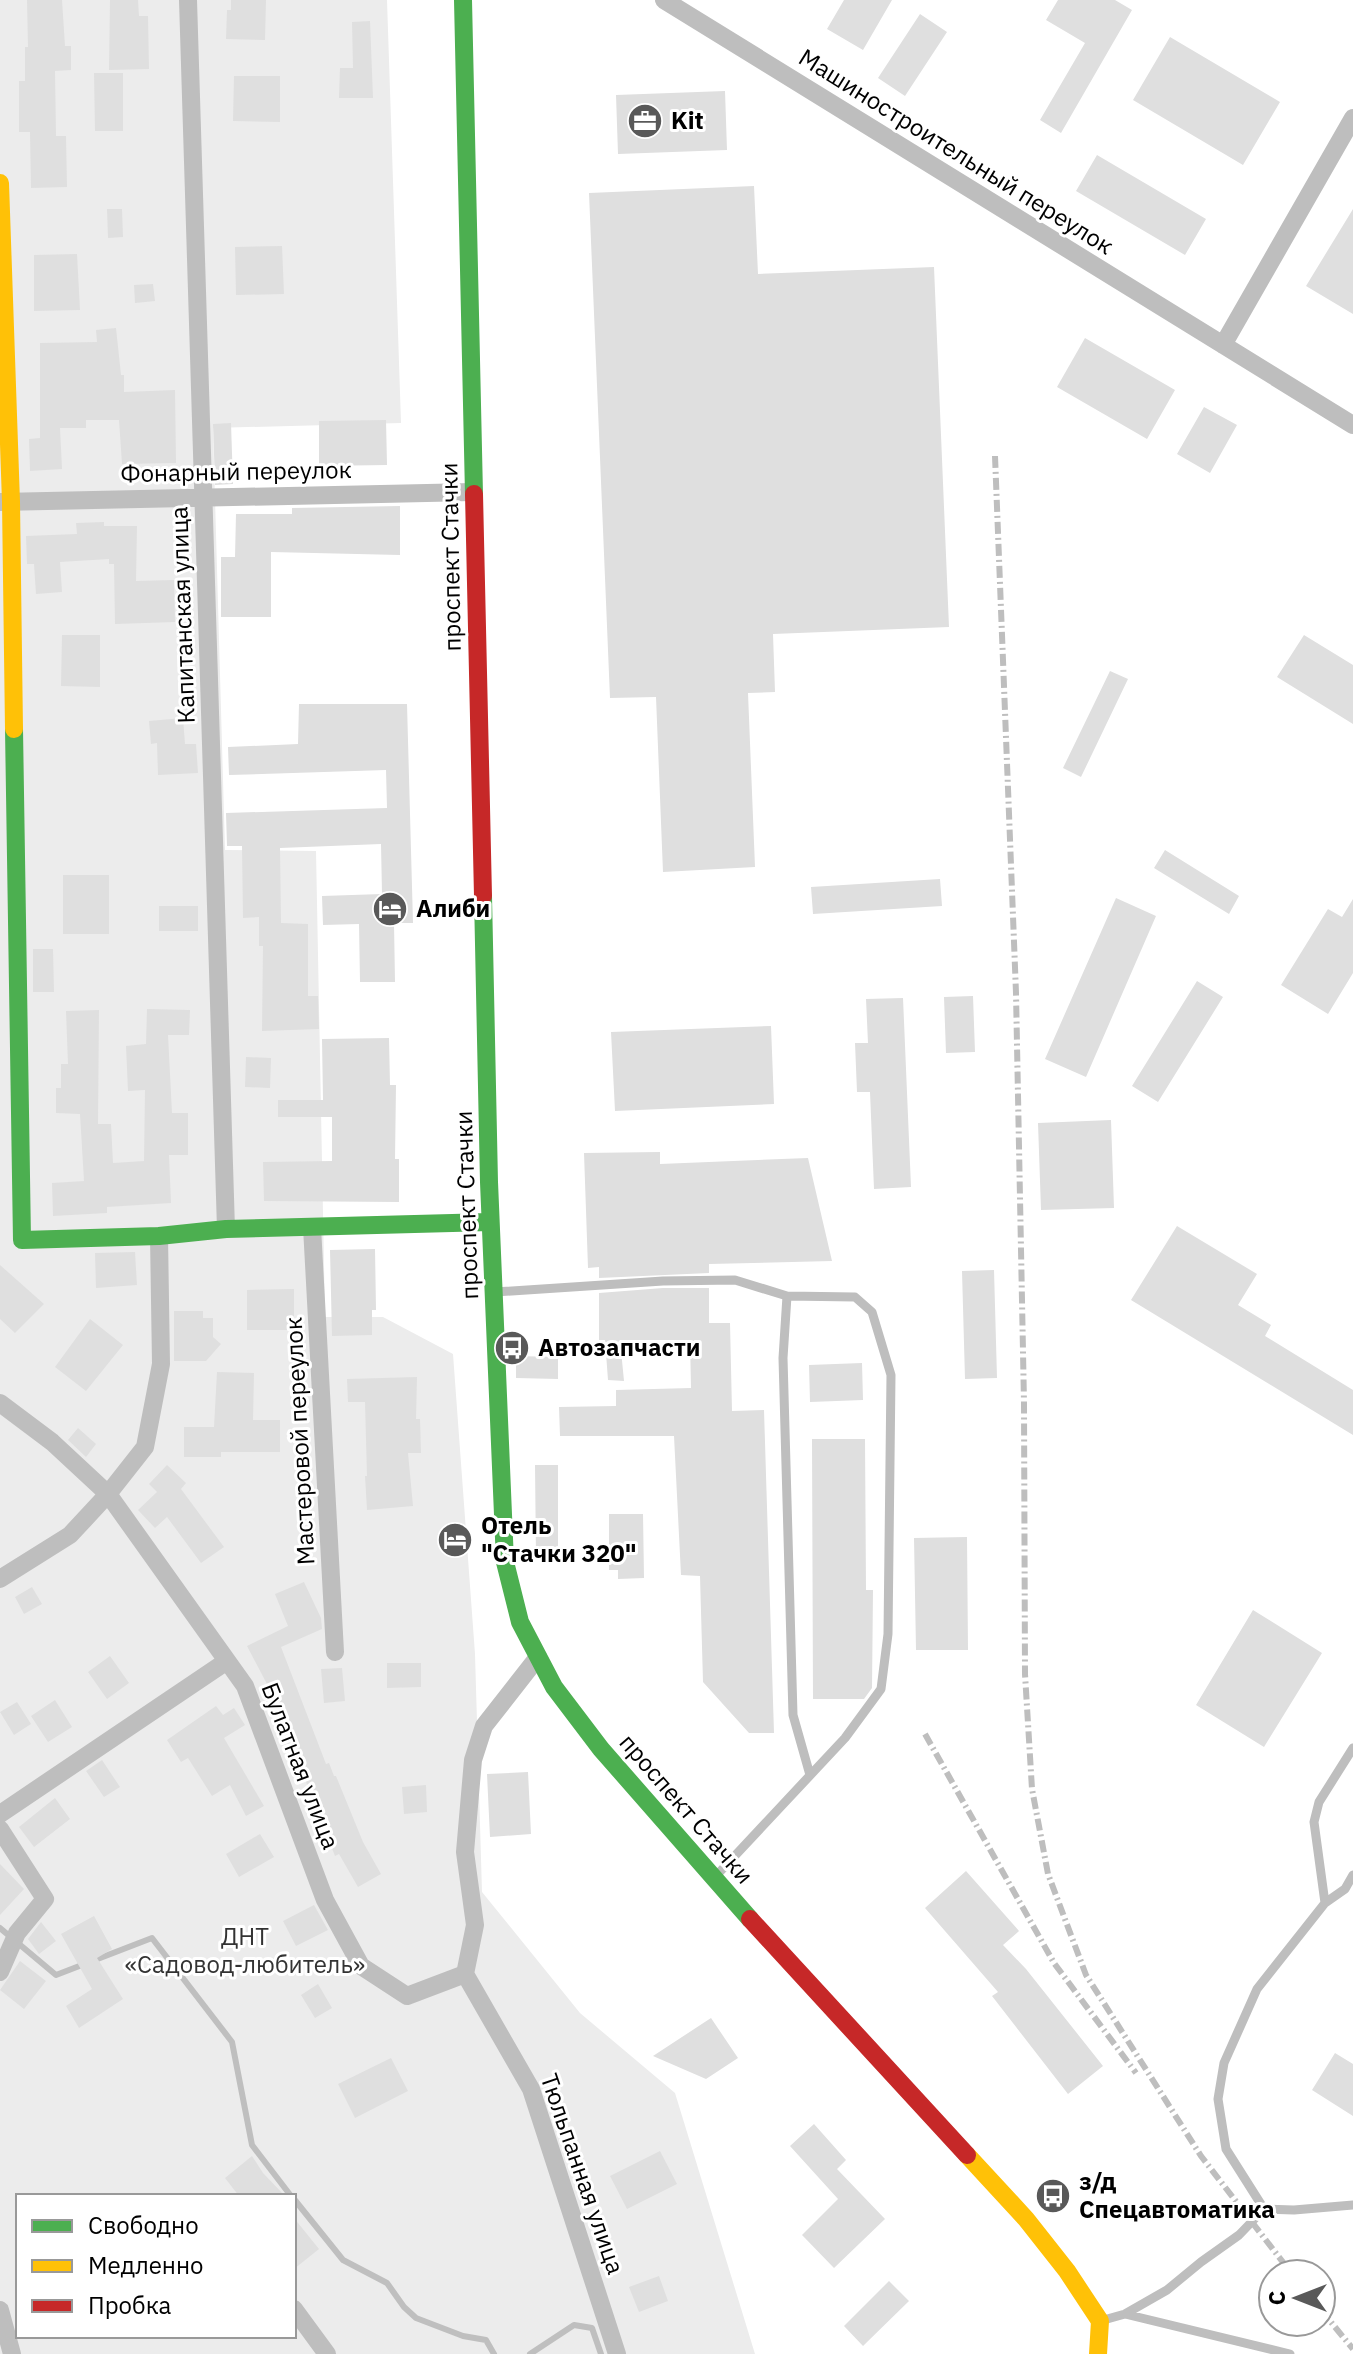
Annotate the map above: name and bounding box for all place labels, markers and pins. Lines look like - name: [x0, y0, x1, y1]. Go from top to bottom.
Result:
- office icon: Kit: [626, 102, 664, 140]
- place label: Kit: [671, 104, 704, 136]
- hotel icon: Алиби: [371, 890, 409, 928]
- place label: Алиби: [416, 892, 490, 924]
- bus stop icon: Автозапчасти: [493, 1329, 531, 1367]
- place label: Автозапчасти: [538, 1331, 701, 1363]
- place label: Отель "Стачки 320": [481, 1509, 637, 1569]
- hotel icon: Отель "Стачки 320": [436, 1521, 474, 1559]
- place label: з/д Спецавтоматика: [1079, 2165, 1275, 2225]
- bus stop icon: з/д Спецавтоматика: [1034, 2177, 1072, 2215]

